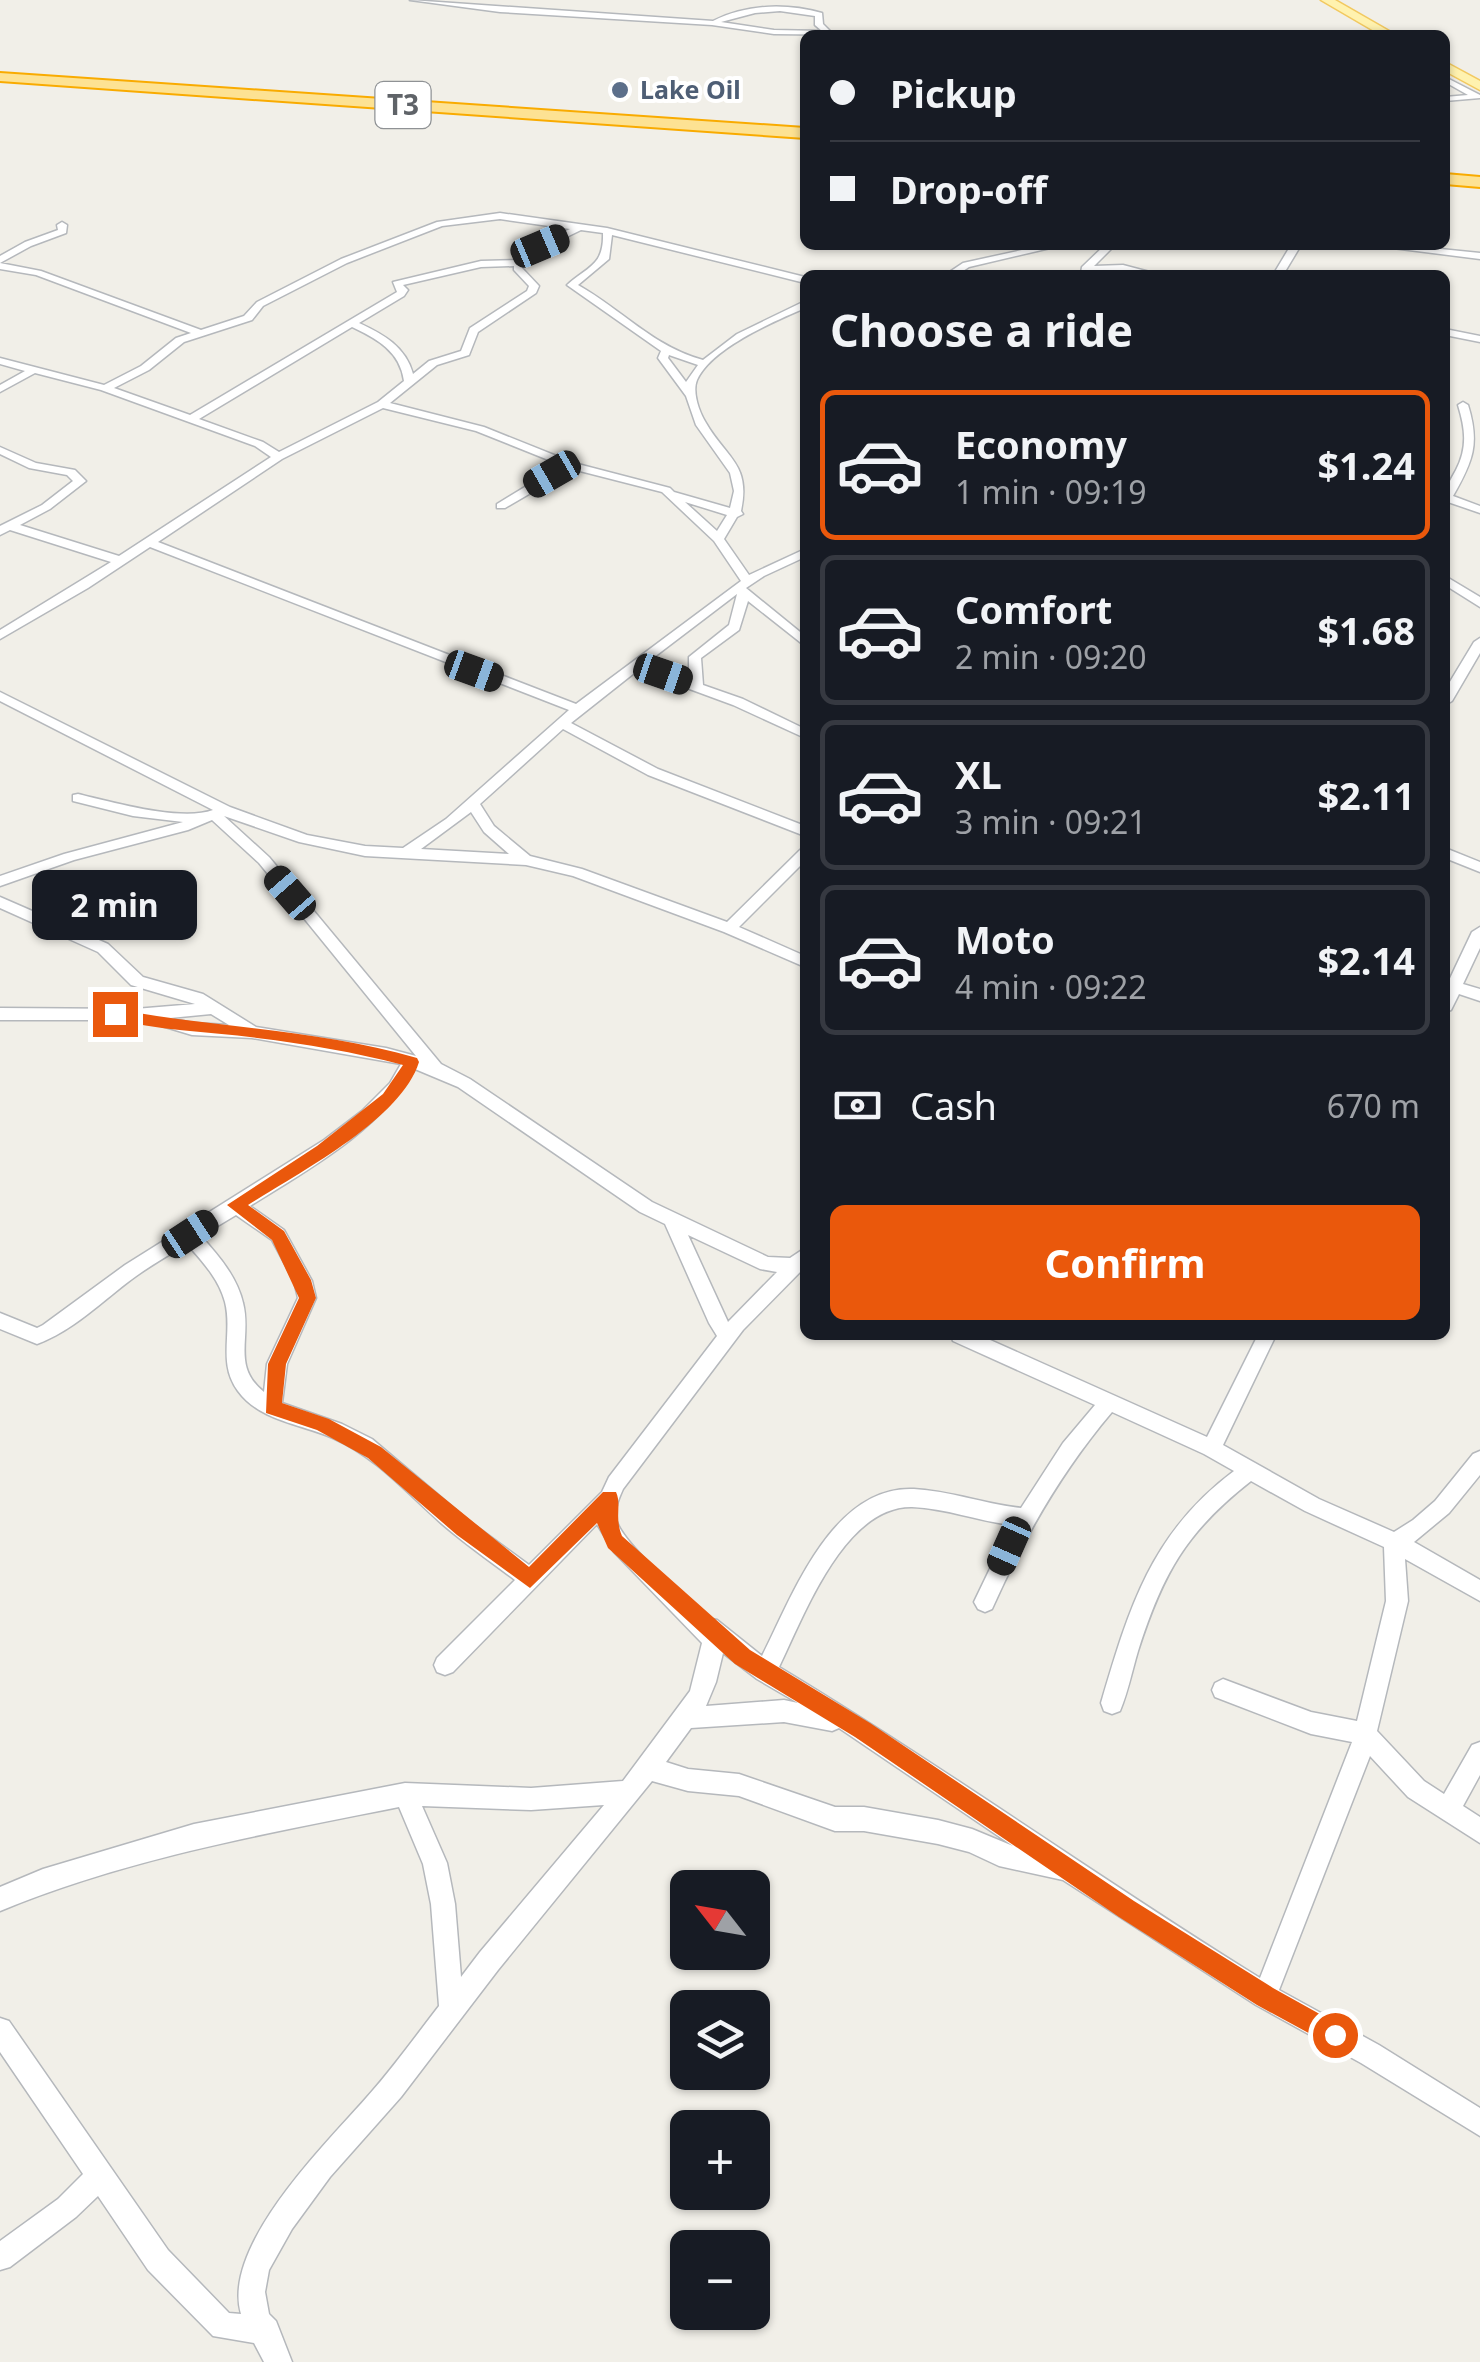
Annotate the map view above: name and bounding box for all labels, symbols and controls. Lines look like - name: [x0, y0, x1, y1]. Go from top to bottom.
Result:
- text: Pickup: [890, 67, 1017, 119]
- place label: Lake Oil: [640, 72, 741, 106]
- marker: Lake Oil: [609, 79, 631, 101]
- road number: T3: [376, 82, 430, 128]
- text: Drop-off: [890, 163, 1047, 215]
- car: [507, 220, 573, 272]
- text: Choose a ride: [830, 299, 1133, 360]
- text: Economy: [955, 418, 1127, 470]
- icon: car: [835, 420, 925, 510]
- text: $1.24: [1317, 439, 1415, 491]
- car: [519, 446, 585, 502]
- text: 1 min · 09:19: [955, 470, 1147, 513]
- text: Comfort: [955, 583, 1112, 635]
- icon: car: [835, 585, 925, 675]
- text: $1.68: [1317, 604, 1415, 656]
- text: 2 min · 09:20: [955, 635, 1147, 678]
- car: [441, 647, 507, 695]
- car: [630, 650, 696, 698]
- text: XL: [955, 748, 1002, 800]
- icon: car: [835, 750, 925, 840]
- text: $2.11: [1317, 769, 1415, 821]
- text: 3 min · 09:21: [955, 800, 1147, 843]
- car: [259, 861, 321, 925]
- callout: 2 min: [32, 869, 198, 939]
- text: 2 min: [70, 883, 159, 926]
- text: Moto: [955, 913, 1055, 965]
- icon: car: [835, 915, 925, 1005]
- text: $2.14: [1317, 934, 1415, 986]
- text: 4 min · 09:22: [955, 965, 1147, 1008]
- route end: [93, 992, 138, 1037]
- icon: cash: [830, 1078, 885, 1133]
- text: Cash: [910, 1079, 997, 1131]
- text: 670 m: [1327, 1084, 1420, 1127]
- car: [157, 1205, 223, 1263]
- button: Confirm: [830, 1205, 1420, 1320]
- car: [983, 1512, 1035, 1580]
- north arrow: [670, 1870, 770, 1970]
- map controls: [670, 1870, 770, 2330]
- button: layers: [670, 1990, 770, 2090]
- route start: [1313, 2013, 1358, 2058]
- button: +: [670, 2110, 770, 2210]
- button: −: [670, 2230, 770, 2330]

